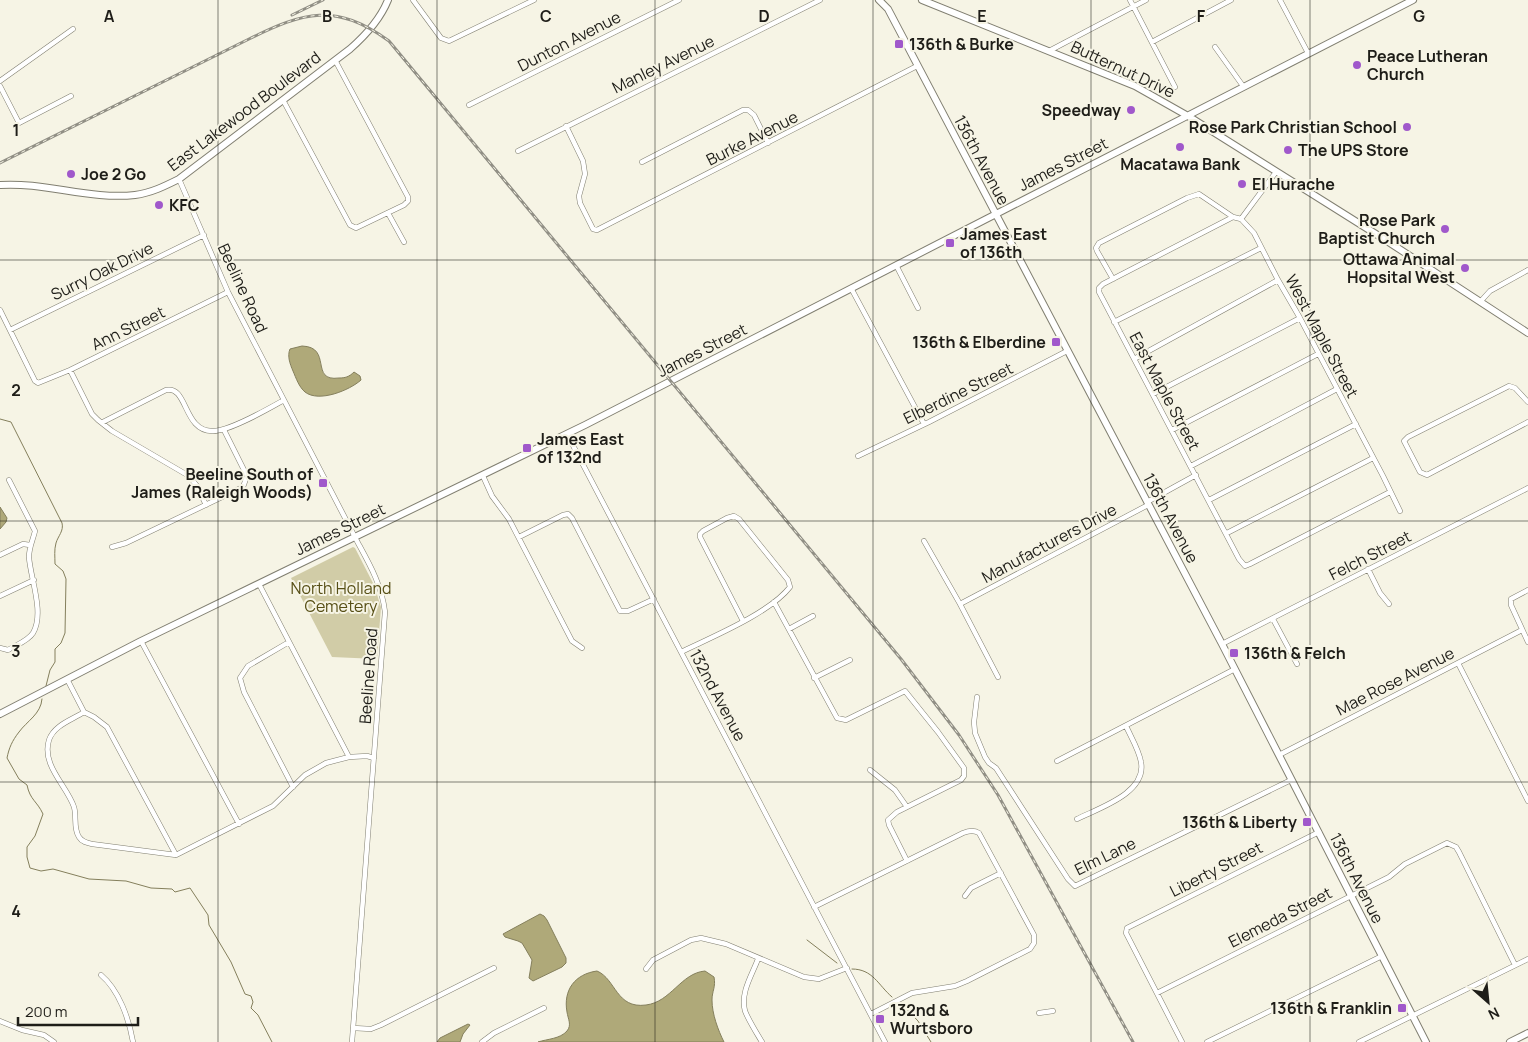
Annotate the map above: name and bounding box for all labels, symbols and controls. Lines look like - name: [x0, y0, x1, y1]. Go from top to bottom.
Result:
- text: A: [104, 5, 115, 27]
- text: B: [322, 5, 332, 27]
- text: C: [540, 5, 552, 27]
- text: D: [758, 5, 770, 27]
- text: E: [977, 5, 987, 27]
- text: F: [1197, 5, 1206, 27]
- text: G: [1413, 5, 1425, 27]
- street label: Dunton Avenue: [514, 6, 624, 76]
- street label: Manley Avenue: [608, 30, 718, 98]
- place label: 136th & Burke: [909, 33, 1014, 55]
- street label: Butternut Drive: [1067, 35, 1179, 103]
- marker: 136th & Burke: [893, 38, 905, 50]
- place label: Peace Lutheran Church: [1367, 45, 1488, 85]
- street label: East Lakewood Boulevard: [163, 46, 325, 176]
- marker: Peace Lutheran Church: [1351, 59, 1363, 71]
- place label: Speedway: [1041, 99, 1121, 121]
- marker: Speedway: [1125, 104, 1137, 116]
- street label: Burke Avenue: [702, 105, 802, 171]
- street label: 136th Avenue: [949, 111, 1015, 209]
- place label: Rose Park Christian School: [1189, 116, 1397, 138]
- text: 1: [12, 119, 20, 141]
- marker: Rose Park Christian School: [1401, 121, 1413, 133]
- street label: James Street: [1014, 132, 1112, 196]
- place label: The UPS Store: [1298, 139, 1409, 161]
- marker: Macatawa Bank: [1174, 141, 1186, 153]
- marker: The UPS Store: [1282, 144, 1294, 156]
- place label: Macatawa Bank: [1120, 153, 1240, 175]
- place label: Joe 2 Go: [81, 163, 146, 185]
- marker: Joe 2 Go: [65, 168, 77, 180]
- place label: El Hurache: [1252, 173, 1335, 195]
- marker: El Hurache: [1236, 178, 1248, 190]
- place label: KFC: [169, 194, 200, 216]
- marker: KFC: [153, 199, 165, 211]
- place label: Rose Park Baptist Church: [1318, 209, 1435, 249]
- place label: James East of 136th: [960, 223, 1047, 263]
- marker: Rose Park Baptist Church: [1439, 223, 1451, 235]
- street label: Surry Oak Drive: [47, 237, 157, 305]
- marker: James East of 136th: [944, 237, 956, 249]
- street label: Beeline Road: [213, 240, 273, 336]
- place label: Ottawa Animal Hopsital West: [1343, 248, 1455, 288]
- marker: Ottawa Animal Hopsital West: [1459, 262, 1471, 274]
- street label: West Maple Street: [1280, 271, 1364, 401]
- street label: Ann Street: [88, 301, 168, 355]
- street label: James Street: [653, 318, 751, 382]
- street label: East Maple Street: [1125, 328, 1205, 454]
- place label: 136th & Elberdine: [912, 331, 1046, 353]
- marker: 136th & Elberdine: [1050, 336, 1062, 348]
- street label: Elberdine Street: [899, 357, 1017, 429]
- text: 2: [11, 379, 21, 401]
- place label: James East of 132nd: [537, 428, 624, 468]
- marker: James East of 132nd: [521, 442, 533, 454]
- place label: Beeline South of James (Raleigh Woods): [131, 463, 313, 503]
- street label: 136th Avenue: [1138, 469, 1204, 567]
- marker: Beeline South of James (Raleigh Woods): [317, 477, 329, 489]
- street label: James Street: [291, 498, 389, 560]
- street label: Manufacturers Drive: [978, 498, 1120, 588]
- street label: Felch Street: [1325, 525, 1415, 585]
- park label: North Holland Cemetery: [290, 577, 392, 617]
- street label: Beeline Road: [354, 627, 382, 725]
- text: 3: [11, 640, 21, 662]
- place label: 136th & Felch: [1244, 642, 1346, 664]
- street label: Mae Rose Avenue: [1332, 642, 1458, 720]
- street label: 132nd Avenue: [685, 645, 751, 745]
- marker: 136th & Felch: [1228, 647, 1240, 659]
- place label: 136th & Liberty: [1182, 811, 1297, 833]
- marker: 136th & Liberty: [1301, 816, 1313, 828]
- street label: 136th Avenue: [1325, 829, 1389, 927]
- street label: Elm Lane: [1071, 832, 1139, 880]
- street label: Liberty Street: [1166, 836, 1266, 902]
- street label: Elemeda Street: [1224, 881, 1336, 953]
- text: 4: [11, 900, 21, 922]
- north arrow: [1463, 977, 1513, 1027]
- scale bar: [18, 994, 138, 1026]
- place label: 136th & Franklin: [1270, 997, 1392, 1019]
- place label: 132nd & Wurtsboro: [890, 999, 973, 1039]
- text: 200 m: [25, 1001, 68, 1022]
- marker: 136th & Franklin: [1396, 1002, 1408, 1014]
- text: N: [1485, 1003, 1503, 1025]
- marker: 132nd & Wurtsboro: [874, 1013, 886, 1025]

